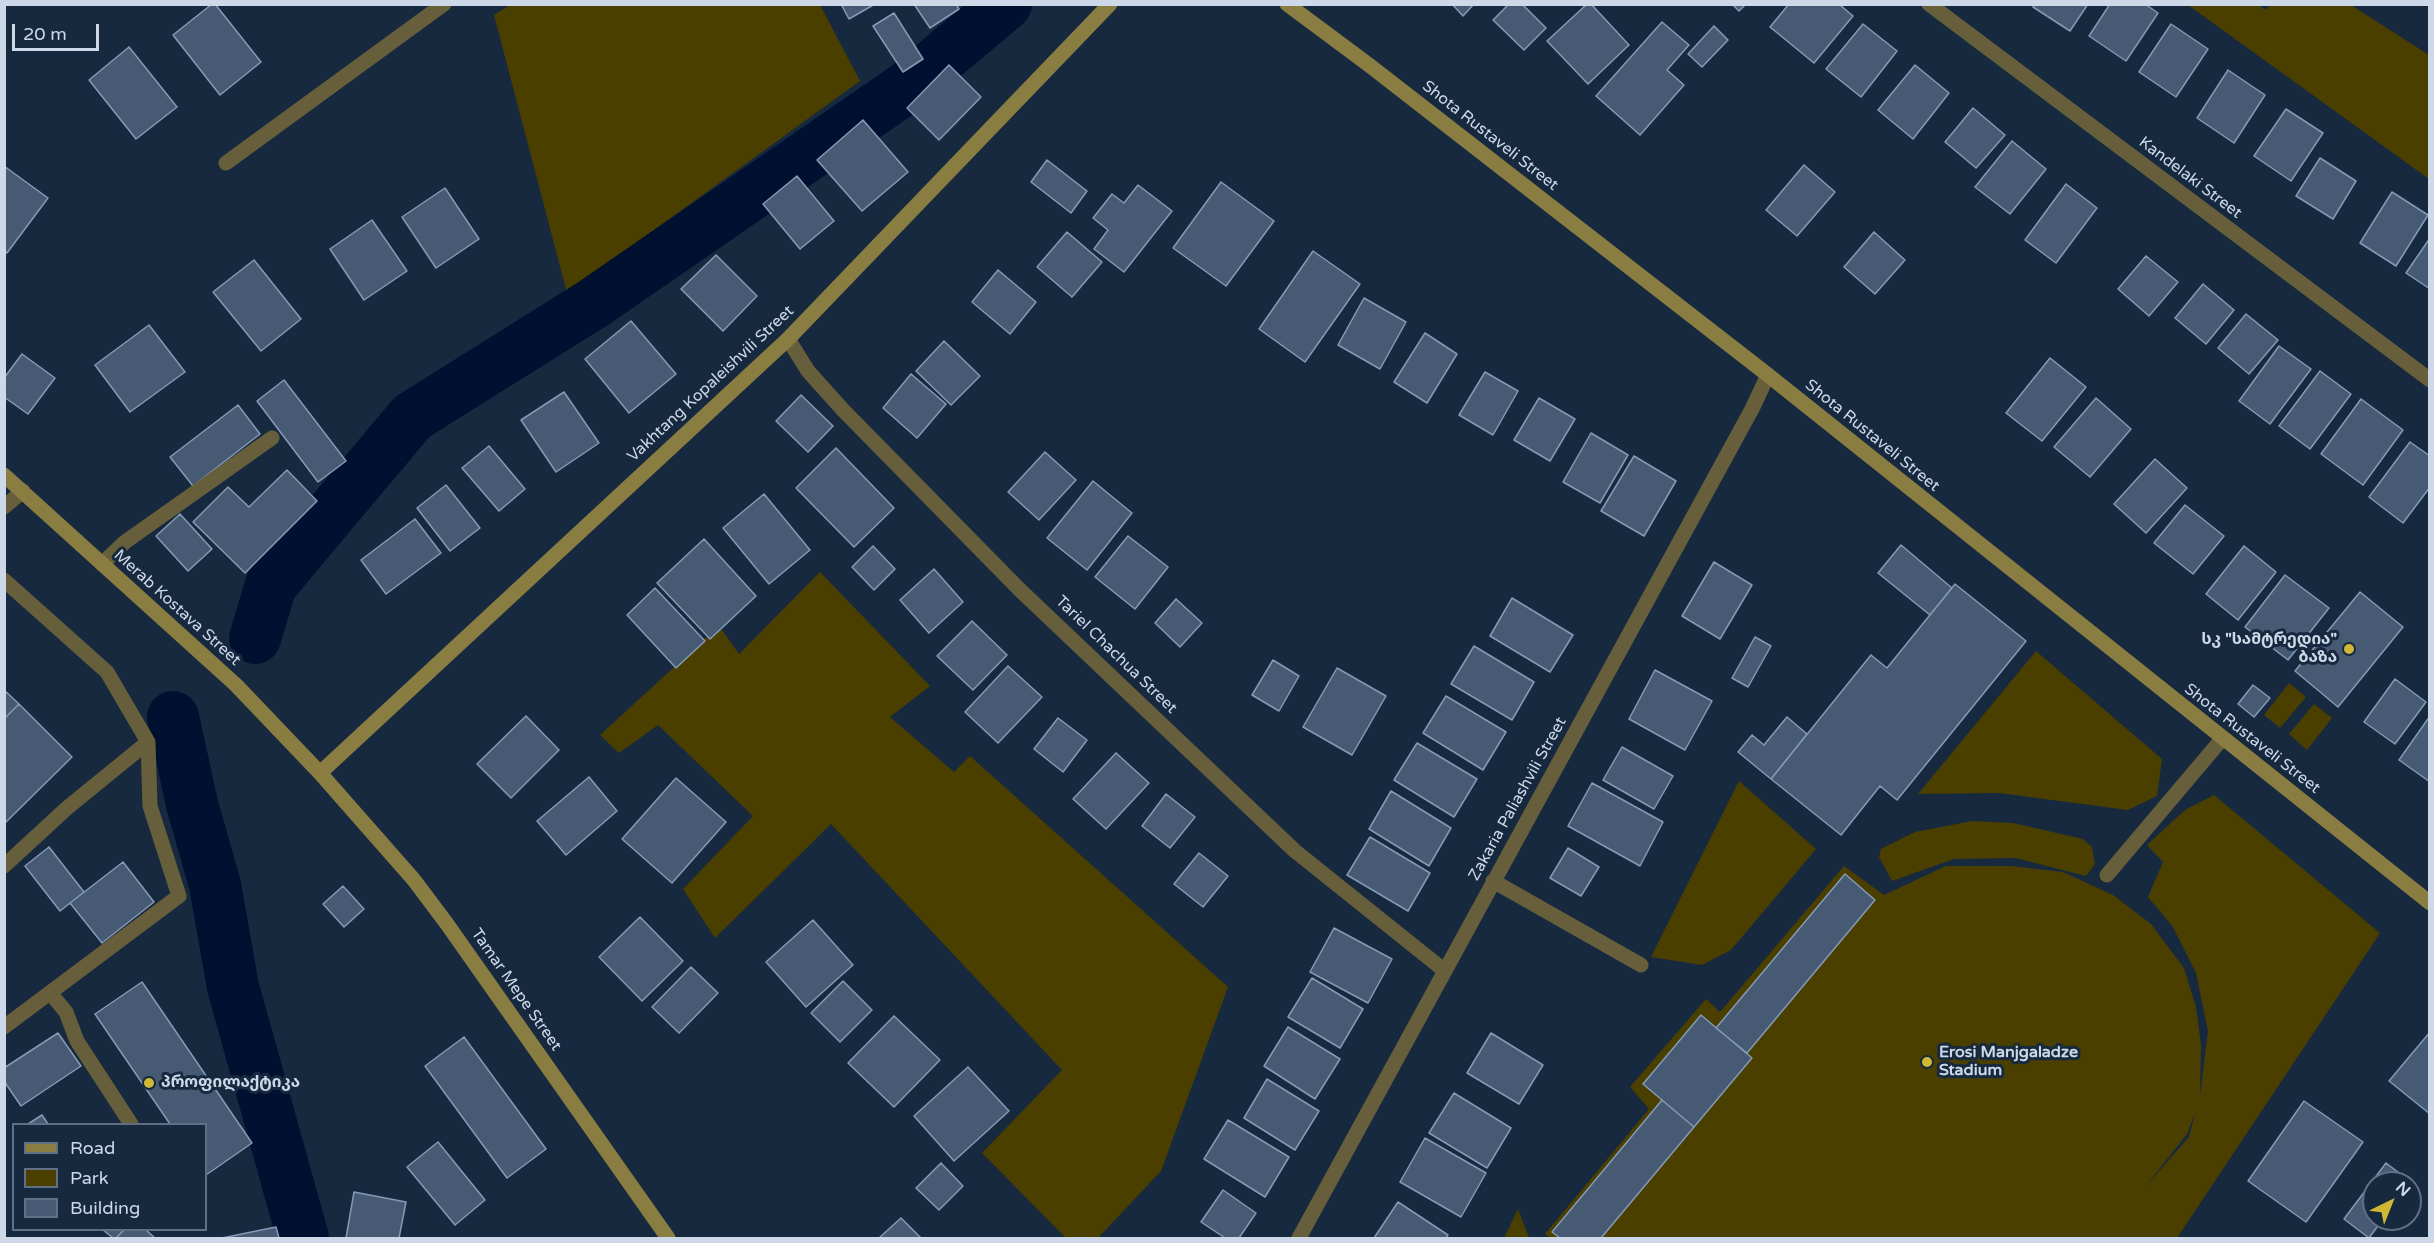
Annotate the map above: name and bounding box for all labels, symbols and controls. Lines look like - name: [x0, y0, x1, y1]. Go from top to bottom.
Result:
- scale bar: [15, 12, 102, 50]
- text: 20 m: [23, 23, 67, 45]
- street label: Shota Rustaveli Street: [1418, 77, 1562, 195]
- street label: Kandelaki Street: [2135, 133, 2245, 223]
- street label: Vakhtang Kopaleishvili Street: [624, 302, 798, 466]
- street label: Shota Rustaveli Street: [1801, 376, 1943, 496]
- street label: Merab Kostava Street: [110, 546, 244, 670]
- street label: Tariel Chachua Street: [1051, 592, 1181, 718]
- place label: სკ "სამტრედია" ბაზა: [2201, 630, 2337, 668]
- marker: სკ "სამტრედია" ბაზა: [2342, 642, 2356, 656]
- street label: Shota Rustaveli Street: [2180, 680, 2324, 798]
- street label: Zakaria Paliashvili Street: [1465, 714, 1571, 884]
- street label: Tamar Mepe Street: [467, 925, 565, 1055]
- place label: Erosi Manjgaladze Stadium: [1939, 1043, 2078, 1081]
- marker: Erosi Manjgaladze Stadium: [1920, 1055, 1934, 1069]
- place label: პროფილაქტიკა: [161, 1073, 300, 1093]
- marker: პროფილაქტიკა: [142, 1076, 156, 1090]
- legend: [12, 1123, 207, 1231]
- text: Road: [70, 1137, 115, 1159]
- text: Park: [70, 1167, 108, 1189]
- north arrow: [2362, 1171, 2422, 1231]
- text: N: [2391, 1178, 2414, 1201]
- text: Building: [70, 1197, 140, 1219]

